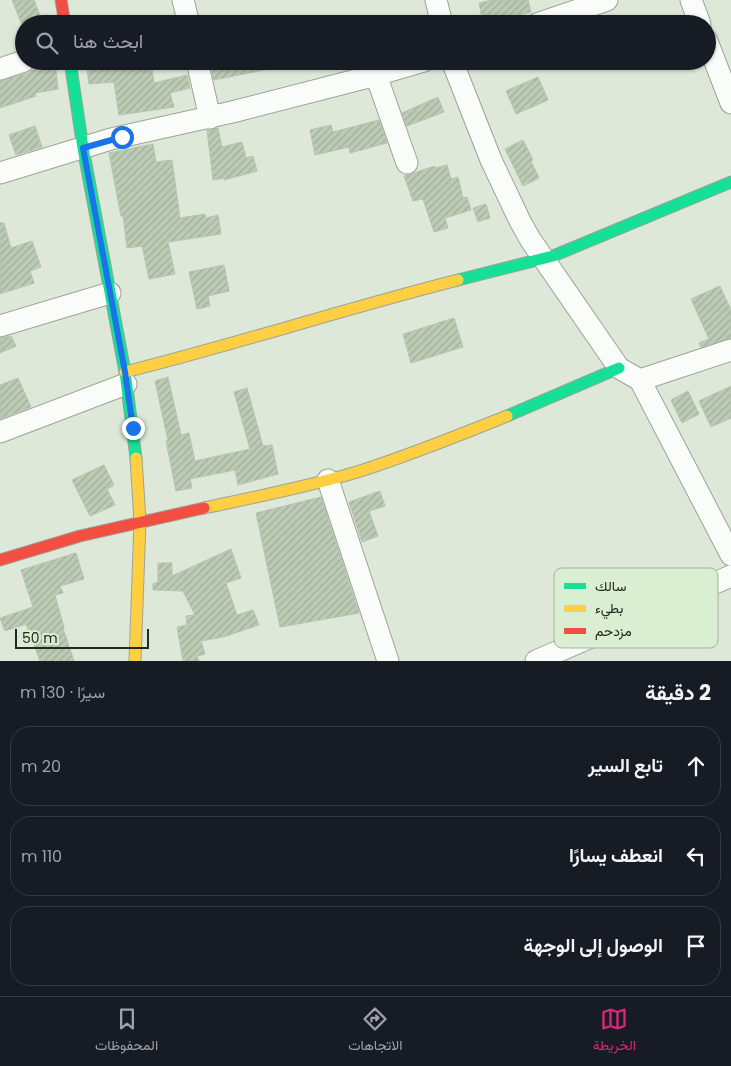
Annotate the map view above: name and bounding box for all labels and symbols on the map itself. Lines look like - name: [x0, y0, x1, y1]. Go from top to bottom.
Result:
- route start: [111, 126, 134, 149]
- route end: [122, 417, 145, 440]
- legend: [554, 568, 718, 648]
- text: سالك: [595, 576, 626, 596]
- text: بطيء: [595, 598, 623, 620]
- text: مزدحم: [595, 621, 632, 641]
- scale bar: [15, 626, 149, 649]

